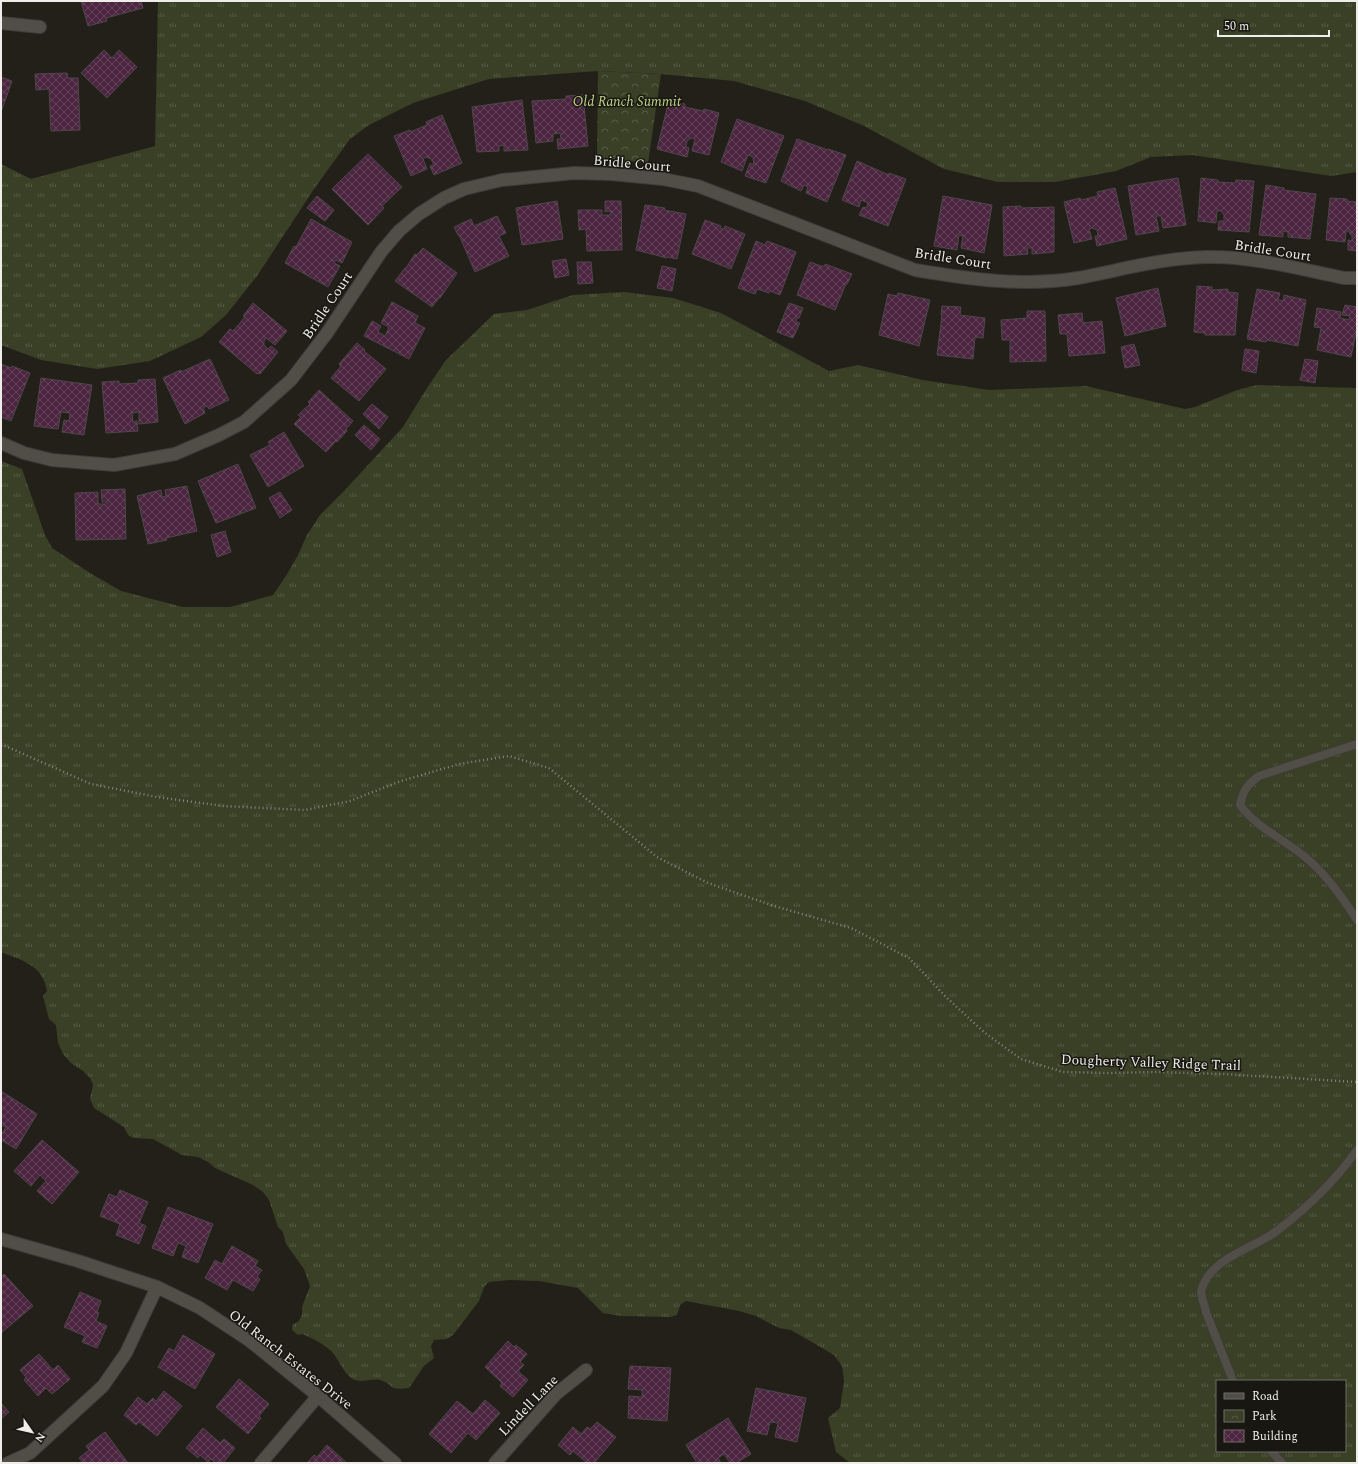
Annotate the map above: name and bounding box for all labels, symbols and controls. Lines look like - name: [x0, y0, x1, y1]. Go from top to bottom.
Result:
- scale bar: [1218, 12, 1329, 38]
- text: 50 m: [1224, 17, 1249, 36]
- park label: Old Ranch Summit: [573, 91, 682, 112]
- street label: Bridle Court: [592, 150, 671, 177]
- street label: Bridle Court: [1233, 234, 1313, 267]
- street label: Bridle Court: [913, 242, 993, 275]
- street label: Bridle Court: [297, 267, 358, 343]
- street label: Dougherty Valley Ridge Trail: [1060, 1049, 1241, 1076]
- street label: Old Ranch Estates Drive: [224, 1304, 357, 1415]
- street label: Lindell Lane: [494, 1370, 563, 1441]
- legend: [1216, 1380, 1346, 1452]
- text: Road: [1252, 1387, 1279, 1406]
- text: Park: [1252, 1407, 1277, 1426]
- north arrow: [12, 1412, 52, 1452]
- text: Building: [1252, 1427, 1298, 1446]
- text: N: [30, 1429, 49, 1446]

